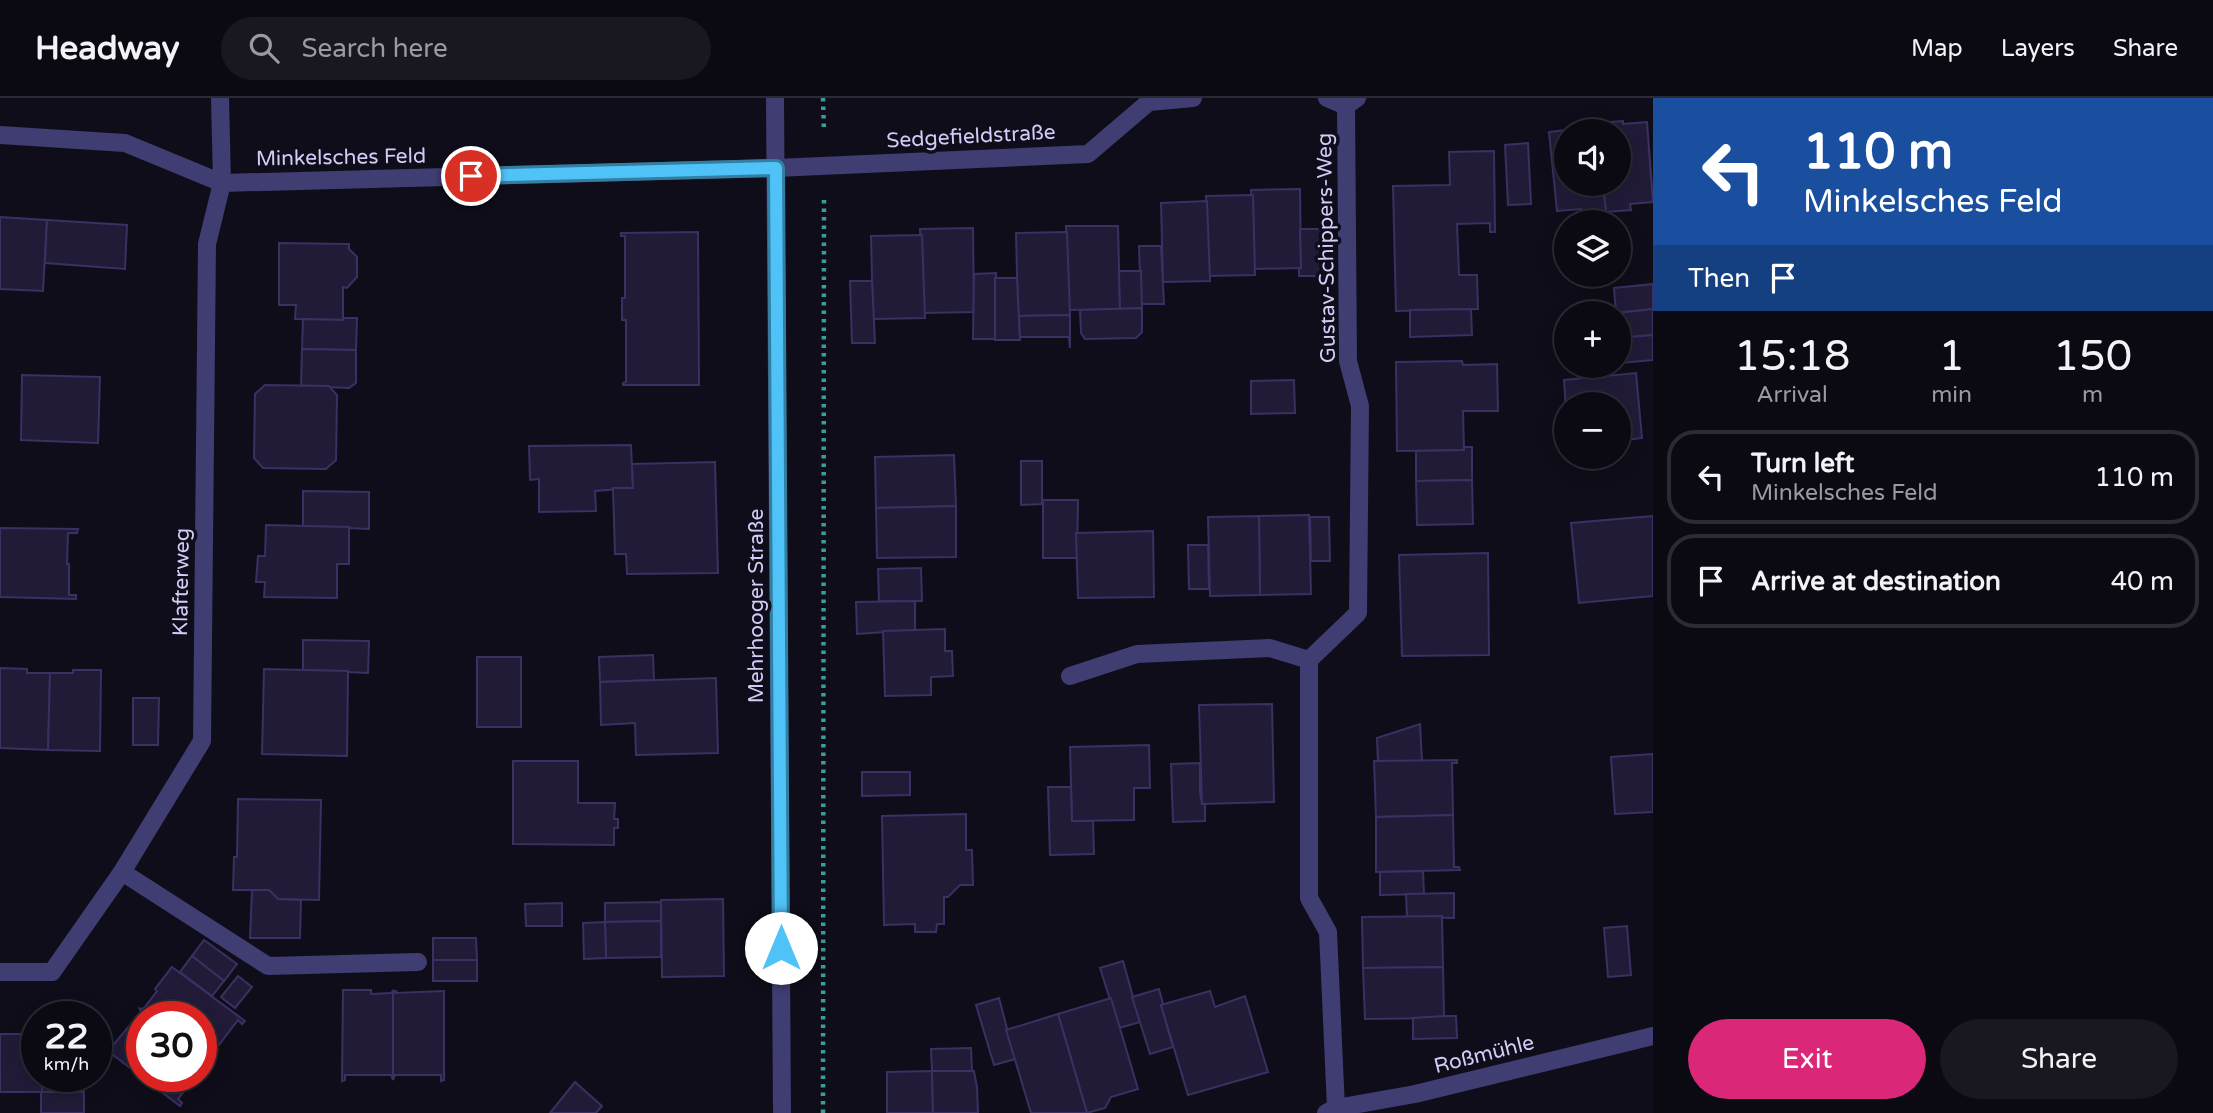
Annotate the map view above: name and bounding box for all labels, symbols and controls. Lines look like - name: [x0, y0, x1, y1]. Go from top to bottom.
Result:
- search box: [221, 17, 711, 80]
- text: Headway: [35, 29, 179, 68]
- icon: search: [245, 29, 283, 67]
- text: Search here: [301, 33, 448, 64]
- text: Map: [1911, 34, 1963, 63]
- text: Layers: [2001, 34, 2075, 63]
- text: Share: [2113, 34, 2178, 63]
- map controls: [1554, 119, 1631, 469]
- button: sound: [1554, 119, 1631, 196]
- street label: Sedgefieldstraße: [886, 120, 1056, 153]
- text: 110 m: [1803, 123, 1953, 182]
- icon: left: [1688, 126, 1779, 217]
- street label: Gustav-Schippers-Weg: [1312, 133, 1341, 363]
- street label: Minkelsches Feld: [256, 144, 426, 171]
- pin: [441, 146, 501, 206]
- icon: arrive: [452, 157, 490, 195]
- text: Minkelsches Feld: [1803, 183, 2062, 221]
- button: layers: [1554, 210, 1631, 287]
- icon: arrive: [1764, 259, 1802, 297]
- text: Then: [1688, 263, 1750, 294]
- button: +: [1554, 301, 1631, 378]
- text: 15:18: [1734, 331, 1850, 382]
- text: 1: [1938, 331, 1965, 382]
- text: 150: [2053, 331, 2132, 382]
- text: Arrival: [1757, 381, 1828, 409]
- text: min: [1931, 381, 1972, 409]
- text: m: [2082, 381, 2103, 409]
- button: −: [1554, 392, 1631, 469]
- text: Turn left: [1751, 448, 1854, 479]
- icon: left: [1692, 458, 1730, 496]
- text: 110 m: [2094, 462, 2174, 493]
- text: Minkelsches Feld: [1751, 479, 1937, 507]
- street label: Mehrhooger Straße: [744, 509, 769, 703]
- street label: Klafterweg: [168, 528, 195, 636]
- icon: arrive: [1692, 562, 1730, 600]
- text: Arrive at destination: [1751, 566, 2001, 597]
- text: 40 m: [2111, 566, 2174, 597]
- position arrow: [744, 911, 818, 985]
- speed limit sign: 30: [126, 1001, 217, 1092]
- text: 22: [45, 1016, 88, 1058]
- button: Exit: [1688, 1019, 1926, 1099]
- button: Share: [1940, 1019, 2178, 1099]
- street label: Roßmühle: [1431, 1030, 1537, 1079]
- text: km/h: [44, 1053, 89, 1075]

